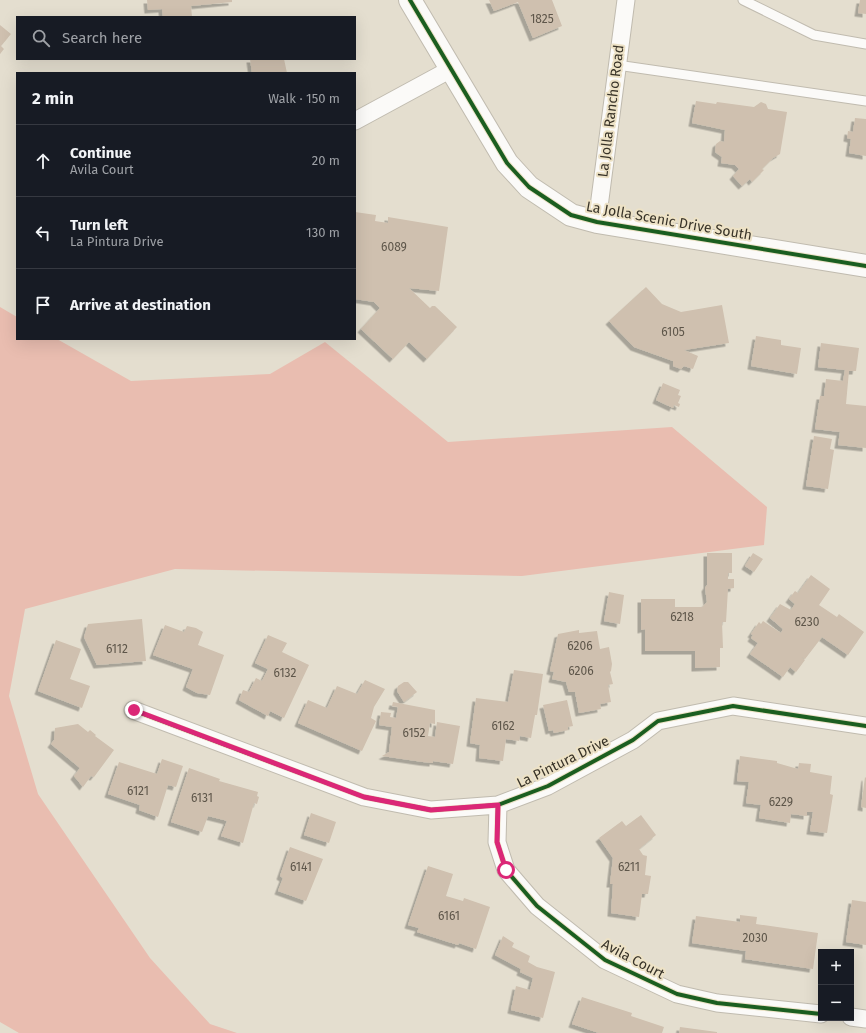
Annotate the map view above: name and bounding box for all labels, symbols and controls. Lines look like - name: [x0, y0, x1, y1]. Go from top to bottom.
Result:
- house number: 1825: [530, 12, 554, 26]
- search box: [16, 16, 356, 60]
- icon: search: [30, 27, 52, 49]
- text: Search here: [62, 29, 142, 47]
- street label: La Jolla Rancho Road: [594, 44, 628, 178]
- text: 2 min: [32, 88, 74, 109]
- text: Walk · 150 m: [268, 91, 340, 106]
- text: Continue: [70, 144, 131, 162]
- icon: ahead: [32, 150, 54, 172]
- text: 20 m: [312, 153, 340, 168]
- text: Avila Court: [70, 162, 134, 177]
- street label: La Jolla Scenic Drive South: [585, 198, 753, 244]
- text: Turn left: [70, 216, 128, 234]
- icon: left: [32, 222, 54, 244]
- text: 130 m: [306, 225, 340, 240]
- text: La Pintura Drive: [70, 234, 164, 249]
- house number: 6089: [381, 240, 407, 254]
- icon: arrive: [32, 294, 54, 316]
- text: Arrive at destination: [70, 296, 211, 314]
- house number: 6105: [661, 325, 685, 339]
- house number: 6218: [670, 610, 694, 624]
- house number: 6230: [795, 615, 820, 629]
- house number: 6206: [567, 639, 593, 653]
- house number: 6112: [106, 642, 128, 656]
- house number: 6206: [568, 664, 594, 678]
- house number: 6132: [274, 666, 296, 680]
- route end: [125, 701, 143, 719]
- house number: 6162: [491, 719, 515, 733]
- house number: 6152: [403, 726, 425, 740]
- street label: La Pintura Drive: [514, 732, 612, 792]
- house number: 6121: [127, 784, 149, 798]
- house number: 6131: [191, 791, 213, 805]
- house number: 6229: [769, 795, 793, 809]
- house number: 6141: [290, 860, 312, 874]
- house number: 6211: [618, 860, 640, 874]
- route start: [497, 861, 515, 879]
- house number: 6161: [438, 909, 460, 923]
- house number: 2030: [742, 931, 768, 945]
- street label: Avila Court: [599, 935, 668, 983]
- map controls: [818, 949, 854, 1021]
- button: +: [818, 949, 854, 985]
- button: −: [818, 985, 854, 1021]

